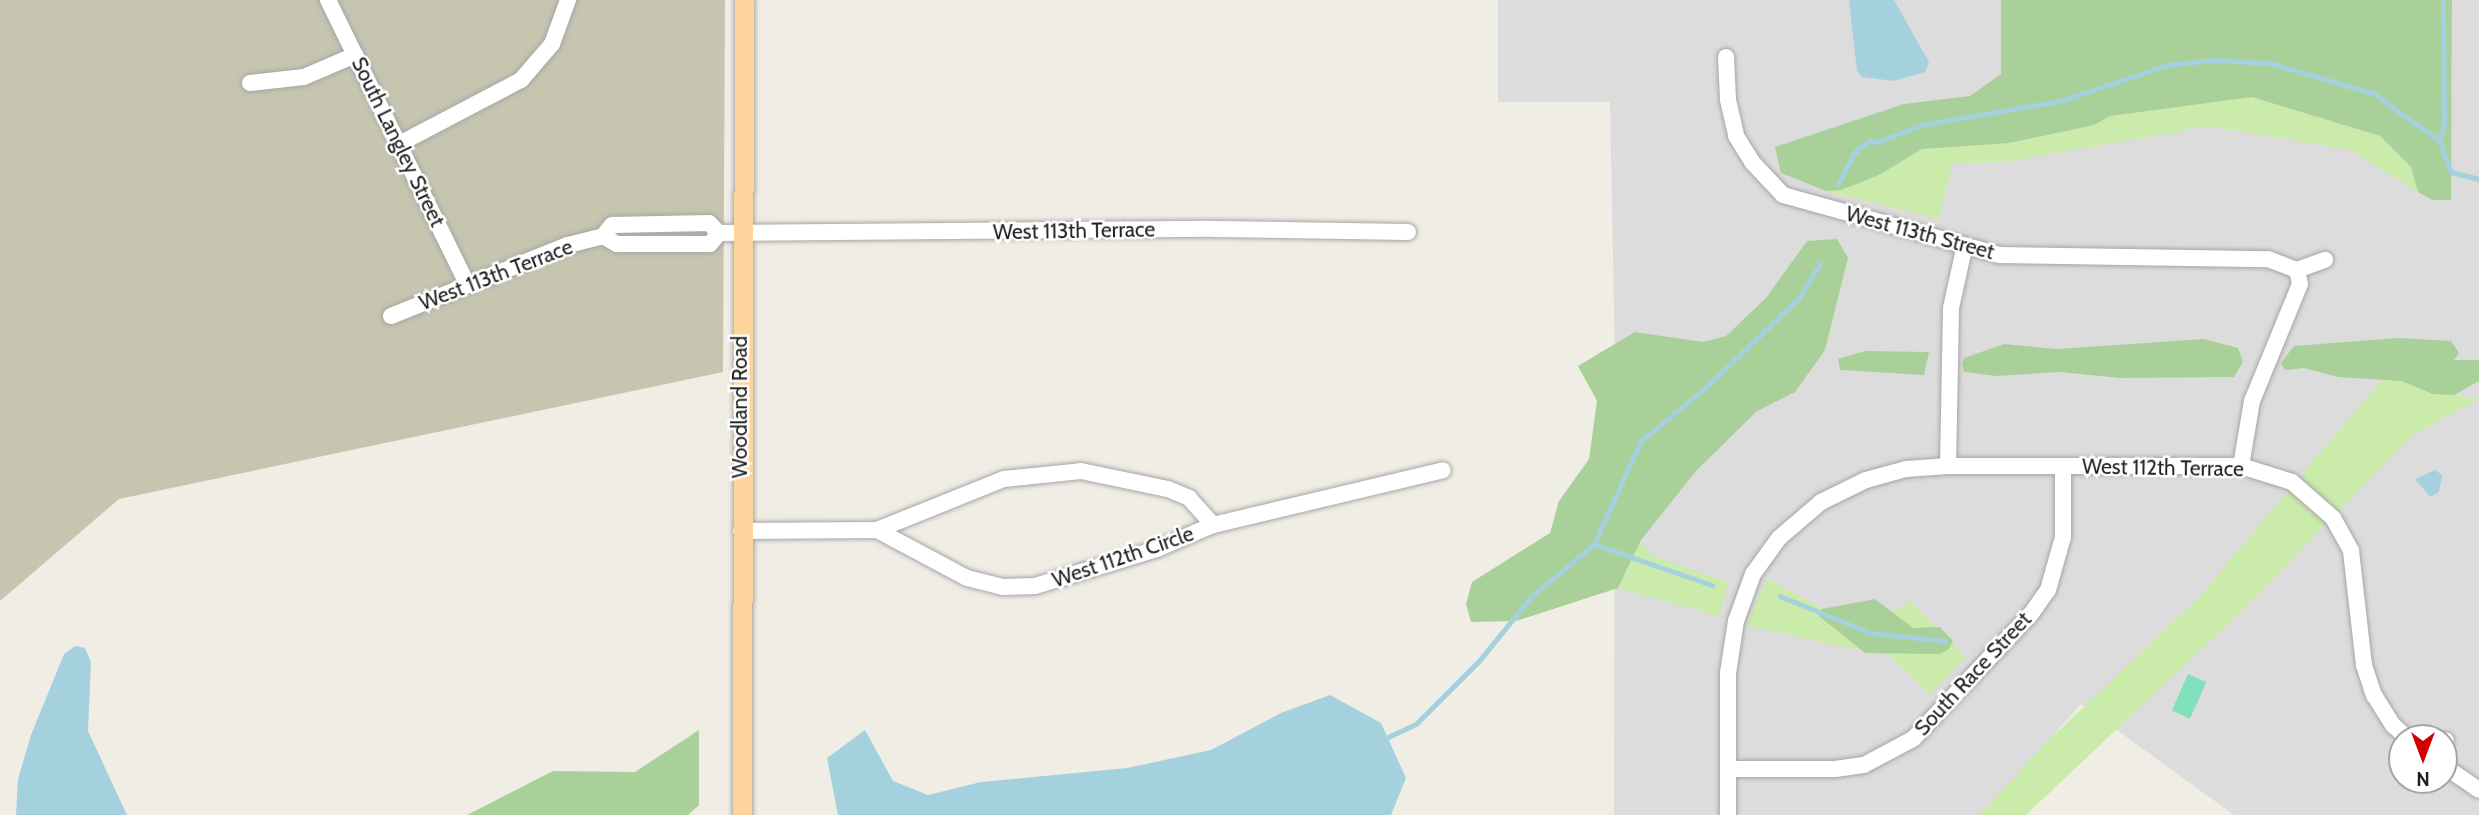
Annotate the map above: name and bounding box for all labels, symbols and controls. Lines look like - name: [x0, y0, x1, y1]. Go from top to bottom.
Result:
- street label: South Langley Street: [346, 53, 450, 231]
- street label: West 113th Street: [1843, 201, 1997, 265]
- street label: West 113th Terrace: [993, 217, 1155, 245]
- street label: West 113th Terrace: [416, 234, 576, 316]
- street label: Woodland Road: [727, 336, 753, 478]
- street label: West 112th Terrace: [2082, 454, 2244, 482]
- street label: West 112th Circle: [1049, 521, 1197, 593]
- street label: South Race Street: [1909, 607, 2037, 741]
- north arrow: [2388, 724, 2458, 794]
- text: N: [2416, 767, 2430, 790]

